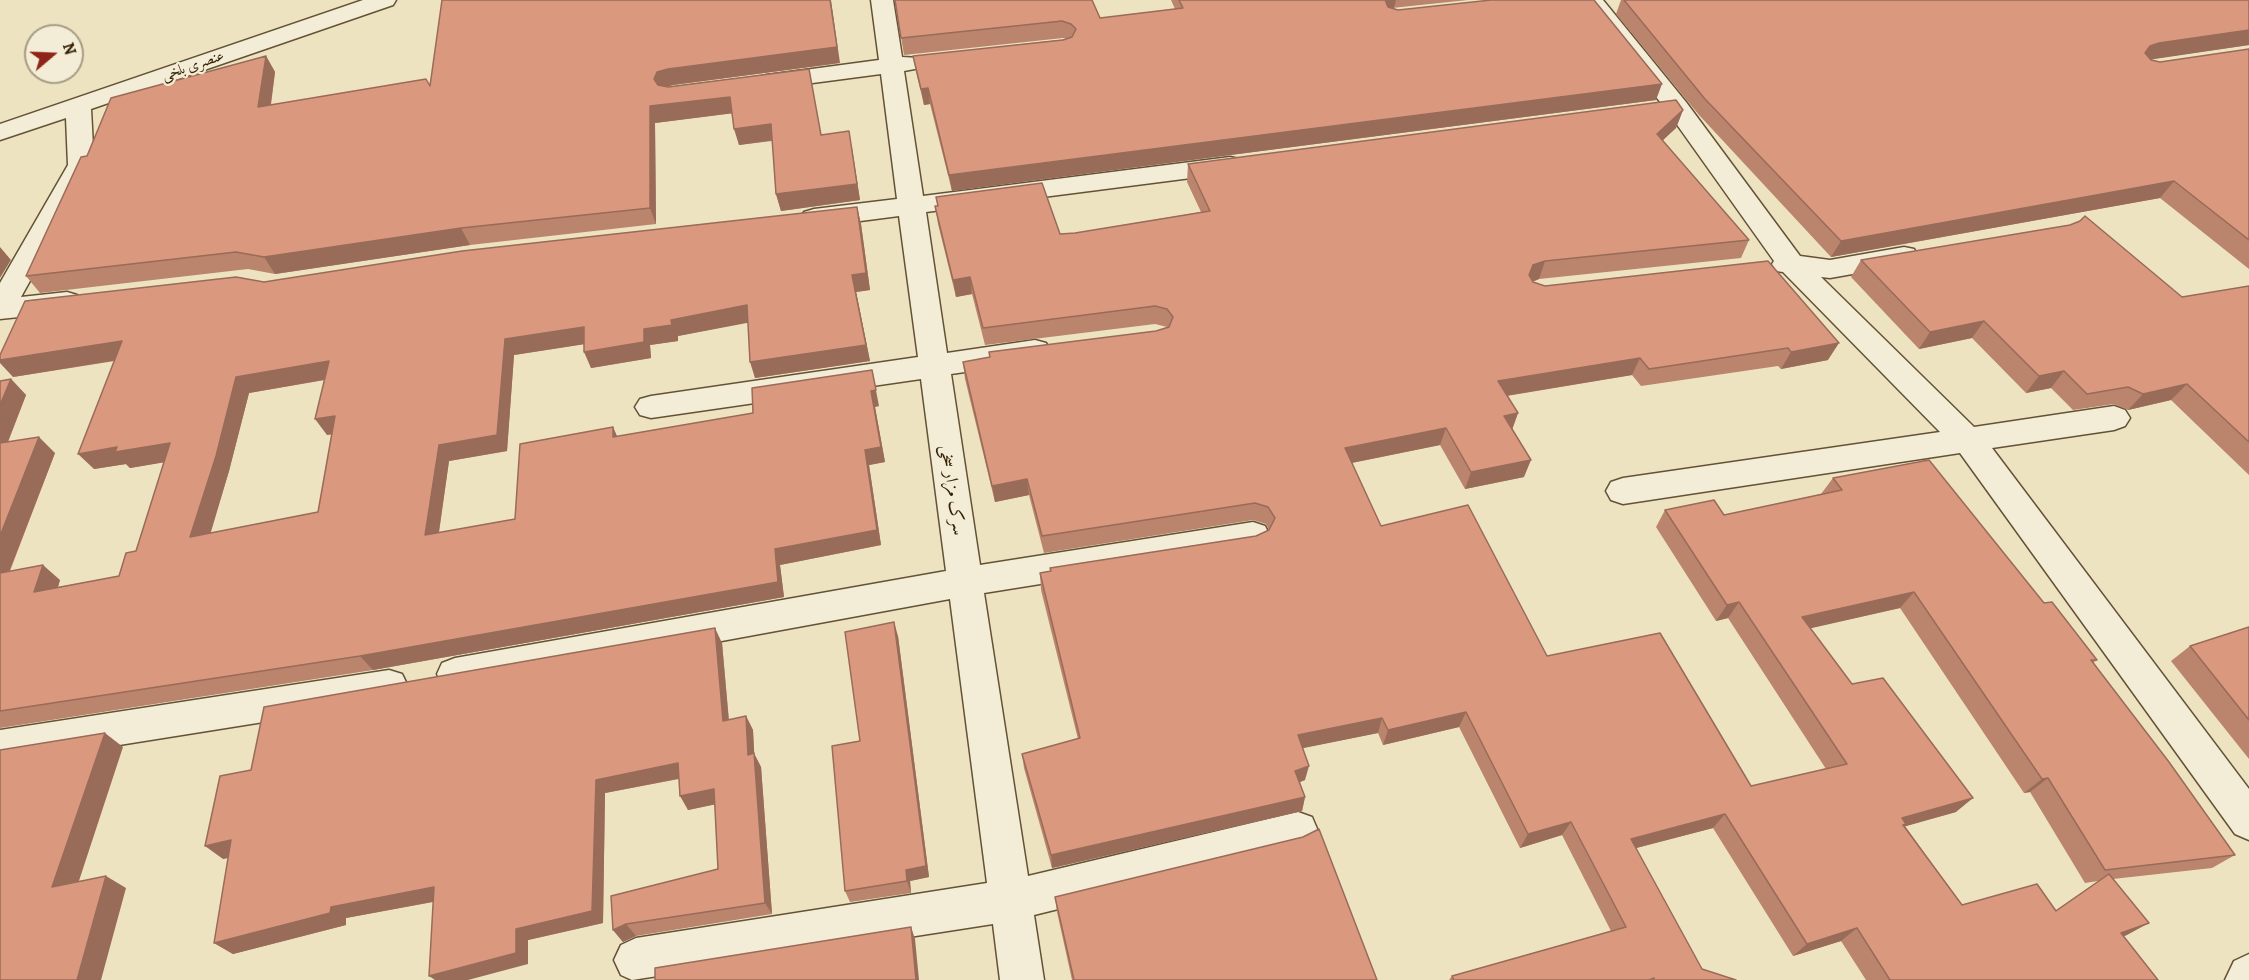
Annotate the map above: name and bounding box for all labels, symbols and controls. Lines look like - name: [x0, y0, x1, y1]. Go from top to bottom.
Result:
- north arrow: [24, 24, 84, 84]
- text: N: [57, 40, 81, 58]
- street label: عنصری بلخی: [159, 47, 227, 85]
- street label: سرک مزار سخی: [935, 443, 969, 537]

